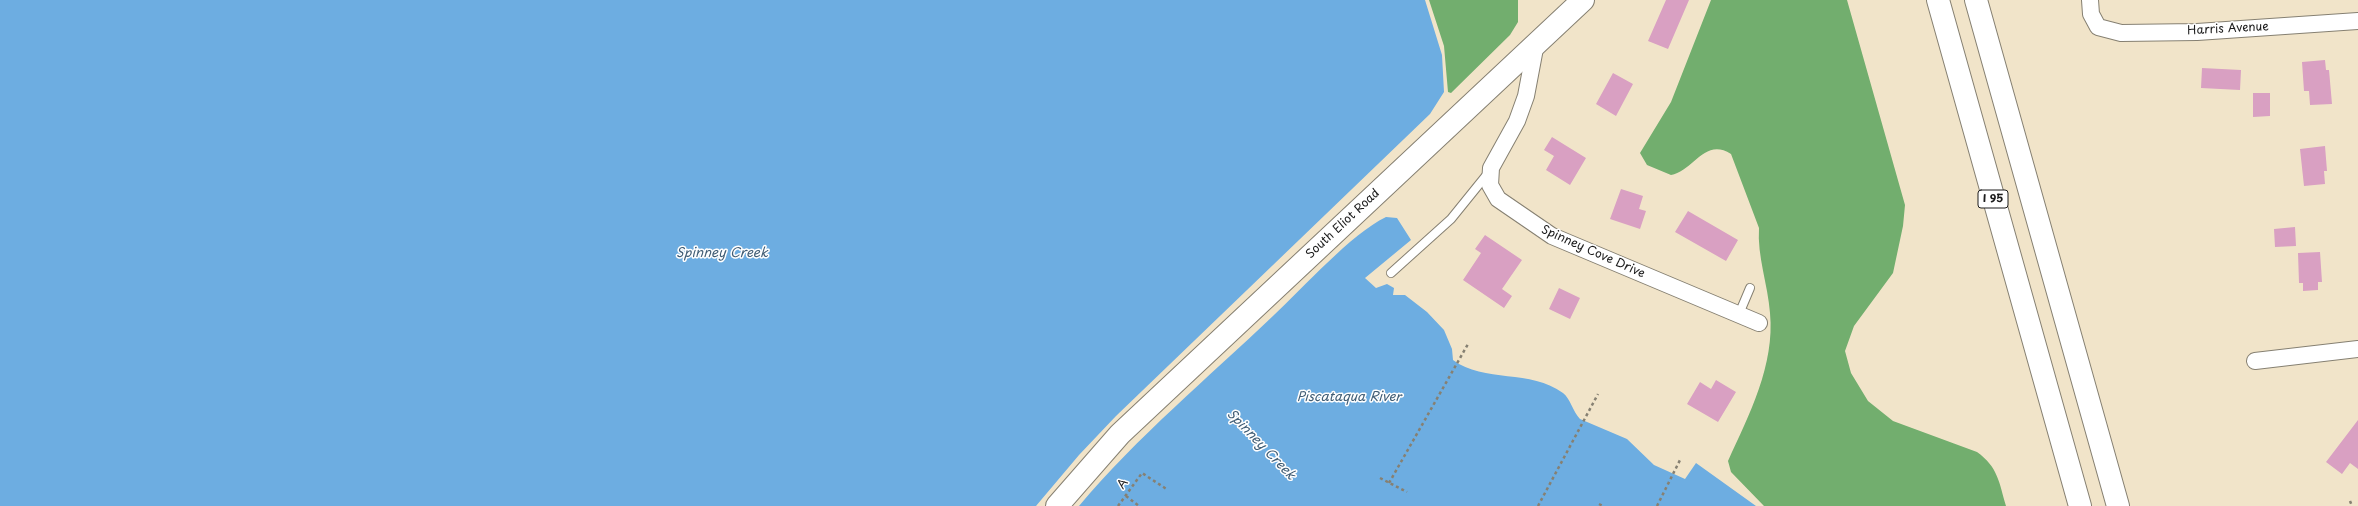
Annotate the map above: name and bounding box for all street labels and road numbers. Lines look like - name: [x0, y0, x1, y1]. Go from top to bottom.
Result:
- street label: Harris Avenue: [2187, 20, 2269, 38]
- street label: South Eliot Road: [1303, 186, 1383, 262]
- road number: I 95: [1978, 190, 2008, 208]
- street label: Spinney Cove Drive: [1539, 223, 1647, 281]
- street label: A: [1114, 476, 1132, 492]

